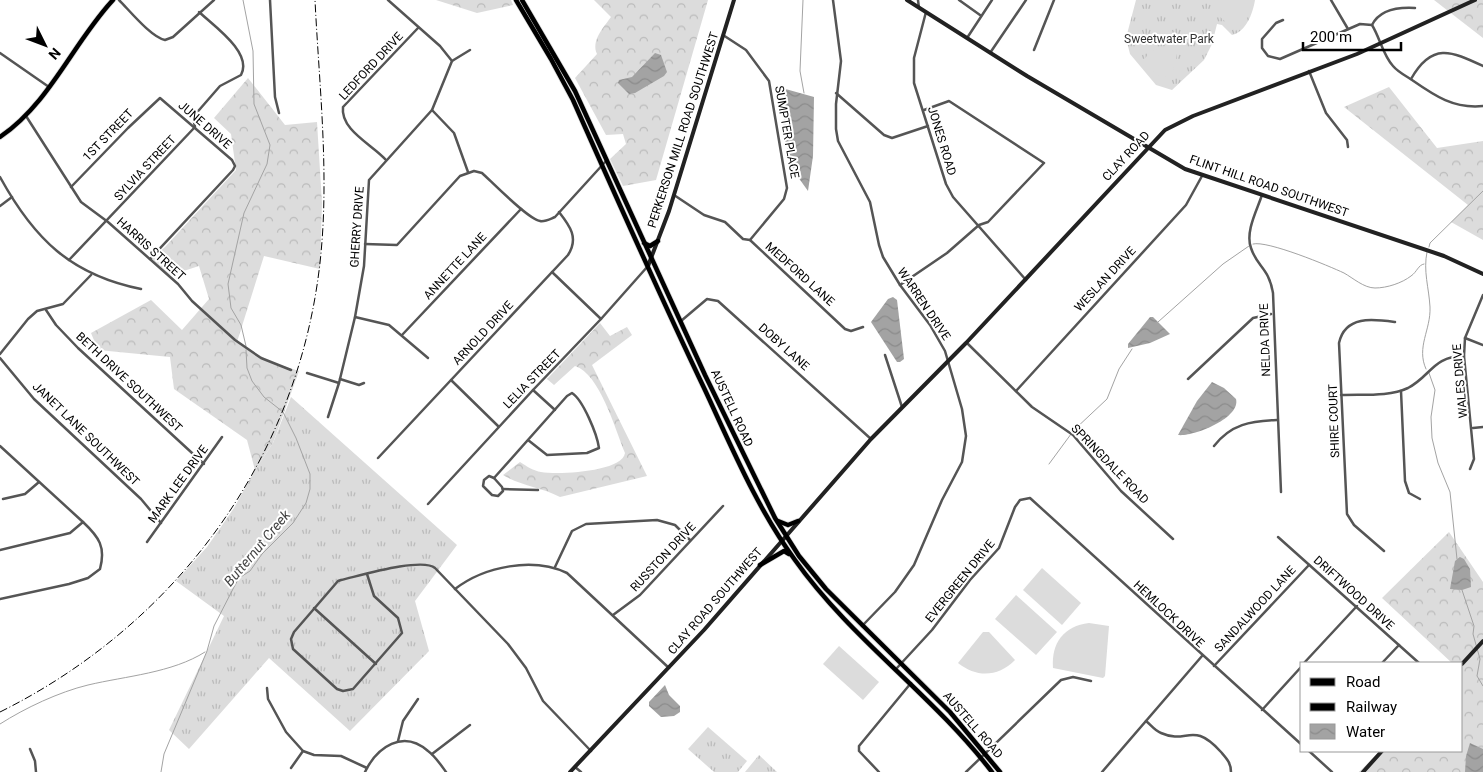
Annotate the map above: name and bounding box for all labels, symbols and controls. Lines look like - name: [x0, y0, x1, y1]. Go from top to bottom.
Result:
- north arrow: [20, 20, 70, 70]
- scale bar: [1303, 20, 1400, 52]
- text: 200 m: [1310, 28, 1352, 46]
- street label: LEDFORD DRIVE: [336, 29, 406, 103]
- street label: PERKERSON MILL ROAD SOUTHWEST: [645, 30, 721, 230]
- park label: Sweetwater Park: [1124, 32, 1215, 46]
- text: N: [45, 45, 64, 63]
- street label: SUMPTER PLACE: [772, 85, 802, 180]
- street label: JUNE DRIVE: [176, 98, 235, 152]
- street label: JONES ROAD: [925, 105, 959, 177]
- street label: 1ST STREET: [80, 106, 136, 164]
- street label: CLAY ROAD: [1099, 128, 1153, 184]
- street label: SYLVIA STREET: [111, 132, 179, 204]
- street label: FLINT HILL ROAD SOUTHWEST: [1188, 152, 1350, 220]
- street label: GHERRY DRIVE: [347, 186, 367, 268]
- street label: HARRIS STREET: [114, 215, 188, 283]
- street label: ANNETTE LANE: [421, 230, 490, 302]
- street label: MEDFORD LANE: [763, 239, 838, 309]
- street label: WESLAN DRIVE: [1071, 244, 1139, 314]
- street label: WARREN DRIVE: [895, 265, 953, 343]
- street label: ARNOLD DRIVE: [450, 298, 516, 368]
- street label: NELDA DRIVE: [1257, 303, 1273, 377]
- street label: DOBY LANE: [756, 321, 812, 373]
- street label: BETH DRIVE SOUTHWEST: [73, 329, 185, 435]
- street label: WALES DRIVE: [1450, 343, 1470, 419]
- street label: LELIA STREET: [500, 347, 564, 411]
- street label: AUSTELL ROAD: [708, 367, 756, 449]
- street label: JANET LANE SOUTHWEST: [30, 379, 142, 489]
- street label: SHIRE COURT: [1326, 384, 1342, 458]
- street label: SPRINGDALE ROAD: [1068, 421, 1152, 507]
- street label: MARK LEE DRIVE: [145, 442, 211, 525]
- water label: Butternut Creek: [221, 506, 294, 589]
- street label: RUSSTON DRIVE: [627, 519, 699, 594]
- street label: EVERGREEN DRIVE: [922, 537, 998, 625]
- street label: CLAY ROAD SOUTHWEST: [665, 545, 765, 657]
- street label: DRIFTWOOD DRIVE: [1311, 553, 1397, 633]
- street label: SANDALWOOD LANE: [1212, 563, 1299, 655]
- street label: HEMLOCK DRIVE: [1131, 578, 1207, 650]
- legend: [1300, 662, 1463, 752]
- text: Road: [1346, 673, 1380, 691]
- street label: AUSTELL ROAD: [940, 689, 1006, 761]
- text: Railway: [1346, 698, 1397, 716]
- text: Water: [1346, 723, 1385, 741]

